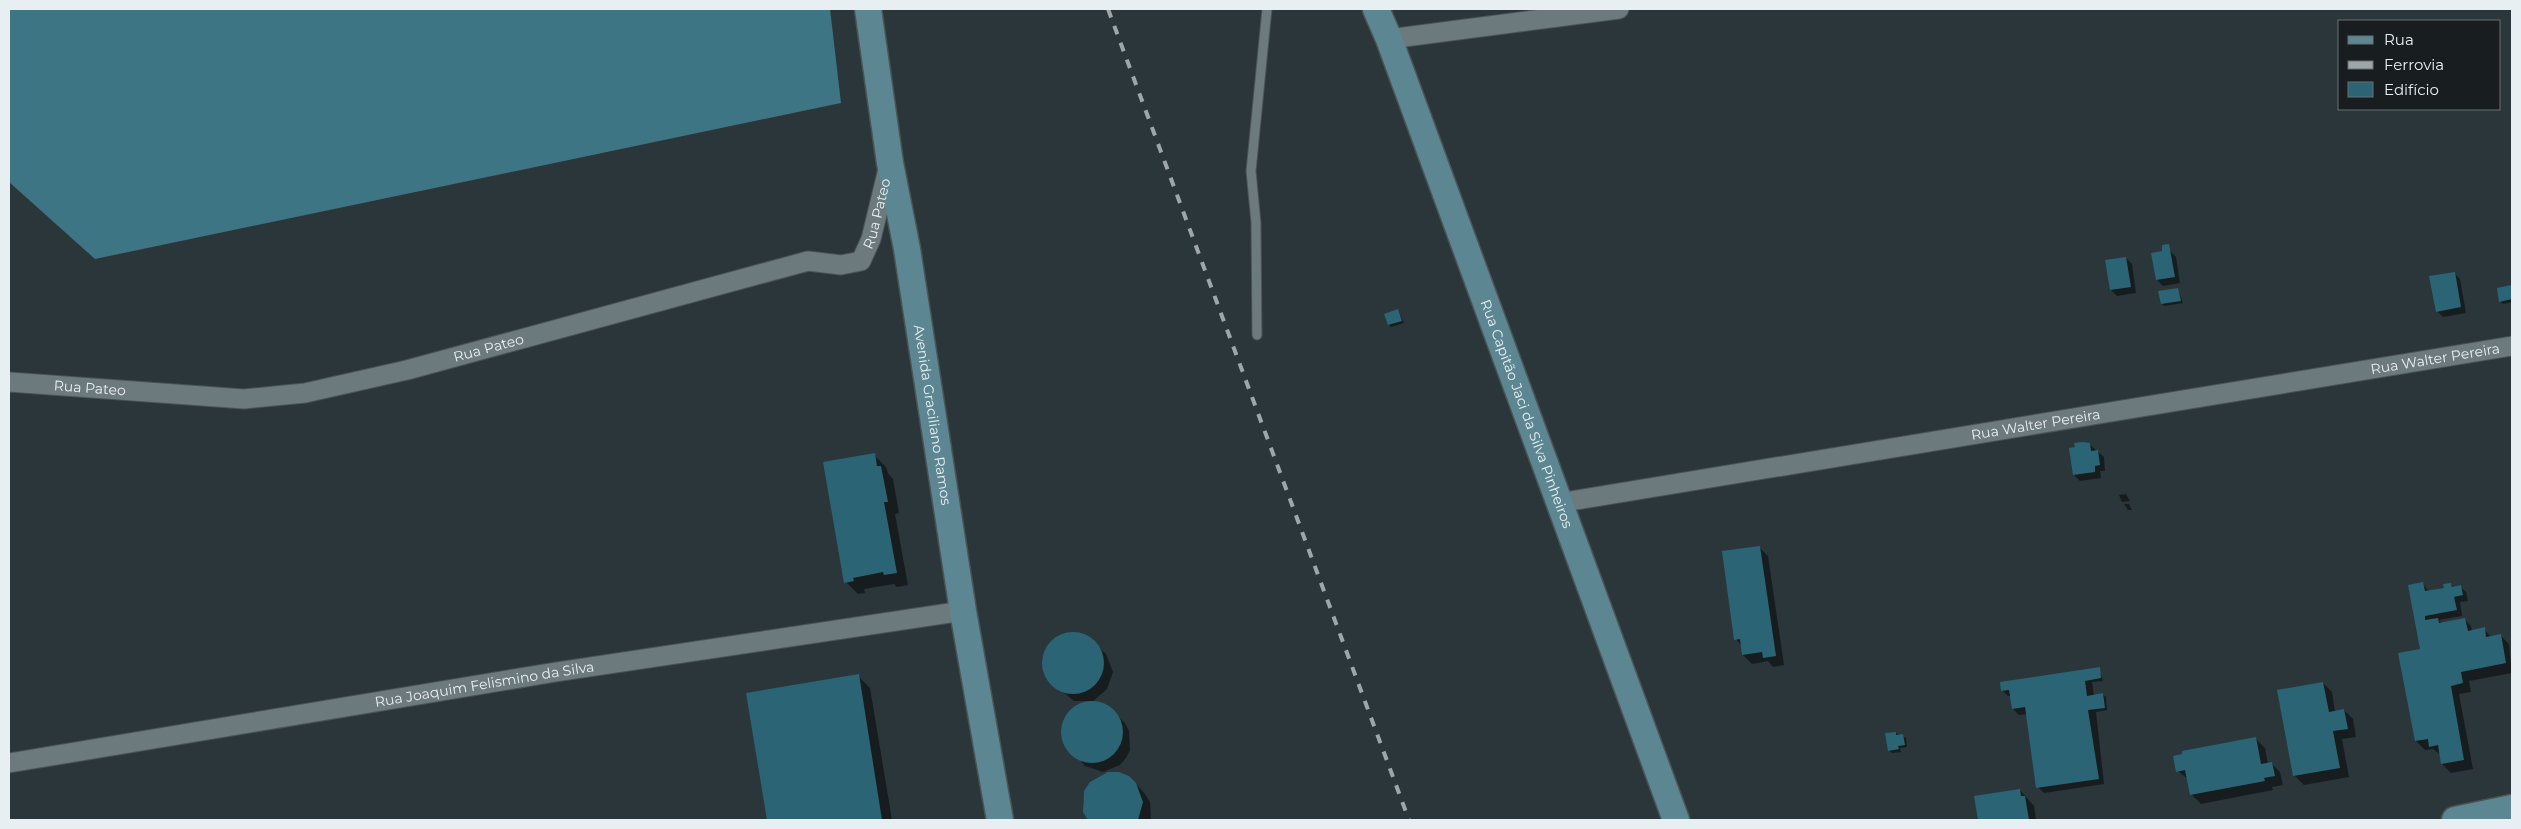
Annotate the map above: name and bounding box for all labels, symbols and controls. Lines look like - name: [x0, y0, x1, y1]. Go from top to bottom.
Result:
- legend: [2338, 20, 2501, 110]
- text: Rua: [2384, 30, 2414, 49]
- text: Ferrovia: [2384, 55, 2444, 74]
- text: Edifício: [2384, 80, 2439, 99]
- street label: Rua Pateo: [859, 176, 895, 252]
- street label: Rua Capitão Jaci da Silva Pinheiros: [1476, 297, 1577, 531]
- street label: Avenida Graciliano Ramos: [910, 323, 956, 507]
- street label: Rua Pateo: [451, 330, 526, 366]
- street label: Rua Walter Pereira: [2369, 339, 2501, 378]
- street label: Rua Pateo: [53, 376, 127, 399]
- street label: Rua Walter Pereira: [1970, 405, 2102, 444]
- street label: Rua Joaquim Felismino da Silva: [373, 657, 595, 711]

